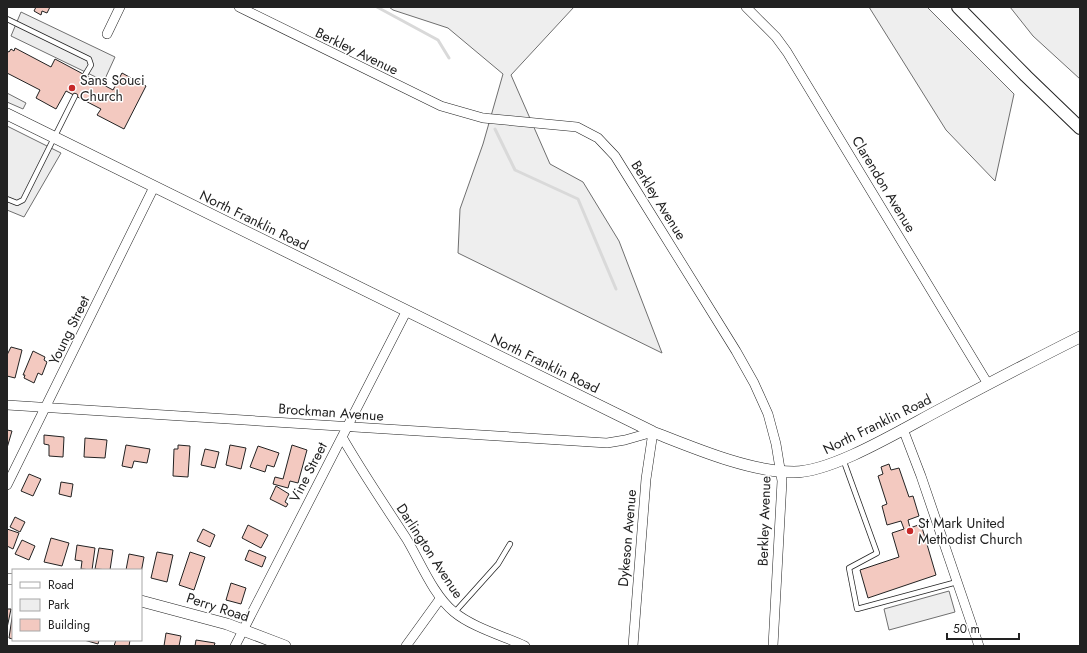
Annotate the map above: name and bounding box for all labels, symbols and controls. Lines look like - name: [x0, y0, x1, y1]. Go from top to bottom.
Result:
- street label: Berkley Avenue: [312, 22, 402, 80]
- place label: Sans Souci Church: [80, 70, 145, 106]
- marker: Sans Souci Church: [67, 83, 77, 93]
- street label: Clarendon Avenue: [847, 132, 921, 236]
- street label: Berkley Avenue: [627, 156, 691, 244]
- street label: North Franklin Road: [196, 185, 312, 255]
- street label: Young Street: [44, 292, 95, 368]
- street label: North Franklin Road: [487, 328, 603, 398]
- street label: North Franklin Road: [819, 389, 935, 459]
- street label: Brockman Avenue: [278, 398, 384, 426]
- street label: Vine Street: [284, 438, 332, 506]
- street label: Berkley Avenue: [752, 476, 776, 566]
- street label: Dykeson Avenue: [613, 489, 641, 587]
- street label: Darlington Avenue: [392, 500, 468, 602]
- place label: St Mark United Methodist Church: [918, 513, 1023, 549]
- marker: St Mark United Methodist Church: [905, 526, 915, 536]
- legend: [12, 569, 142, 641]
- text: Road: [48, 576, 74, 594]
- street label: Perry Road: [184, 587, 252, 627]
- text: Park: [48, 596, 70, 614]
- scale bar: [947, 615, 1019, 641]
- text: Building: [48, 616, 90, 634]
- text: 50 m: [953, 620, 980, 638]

